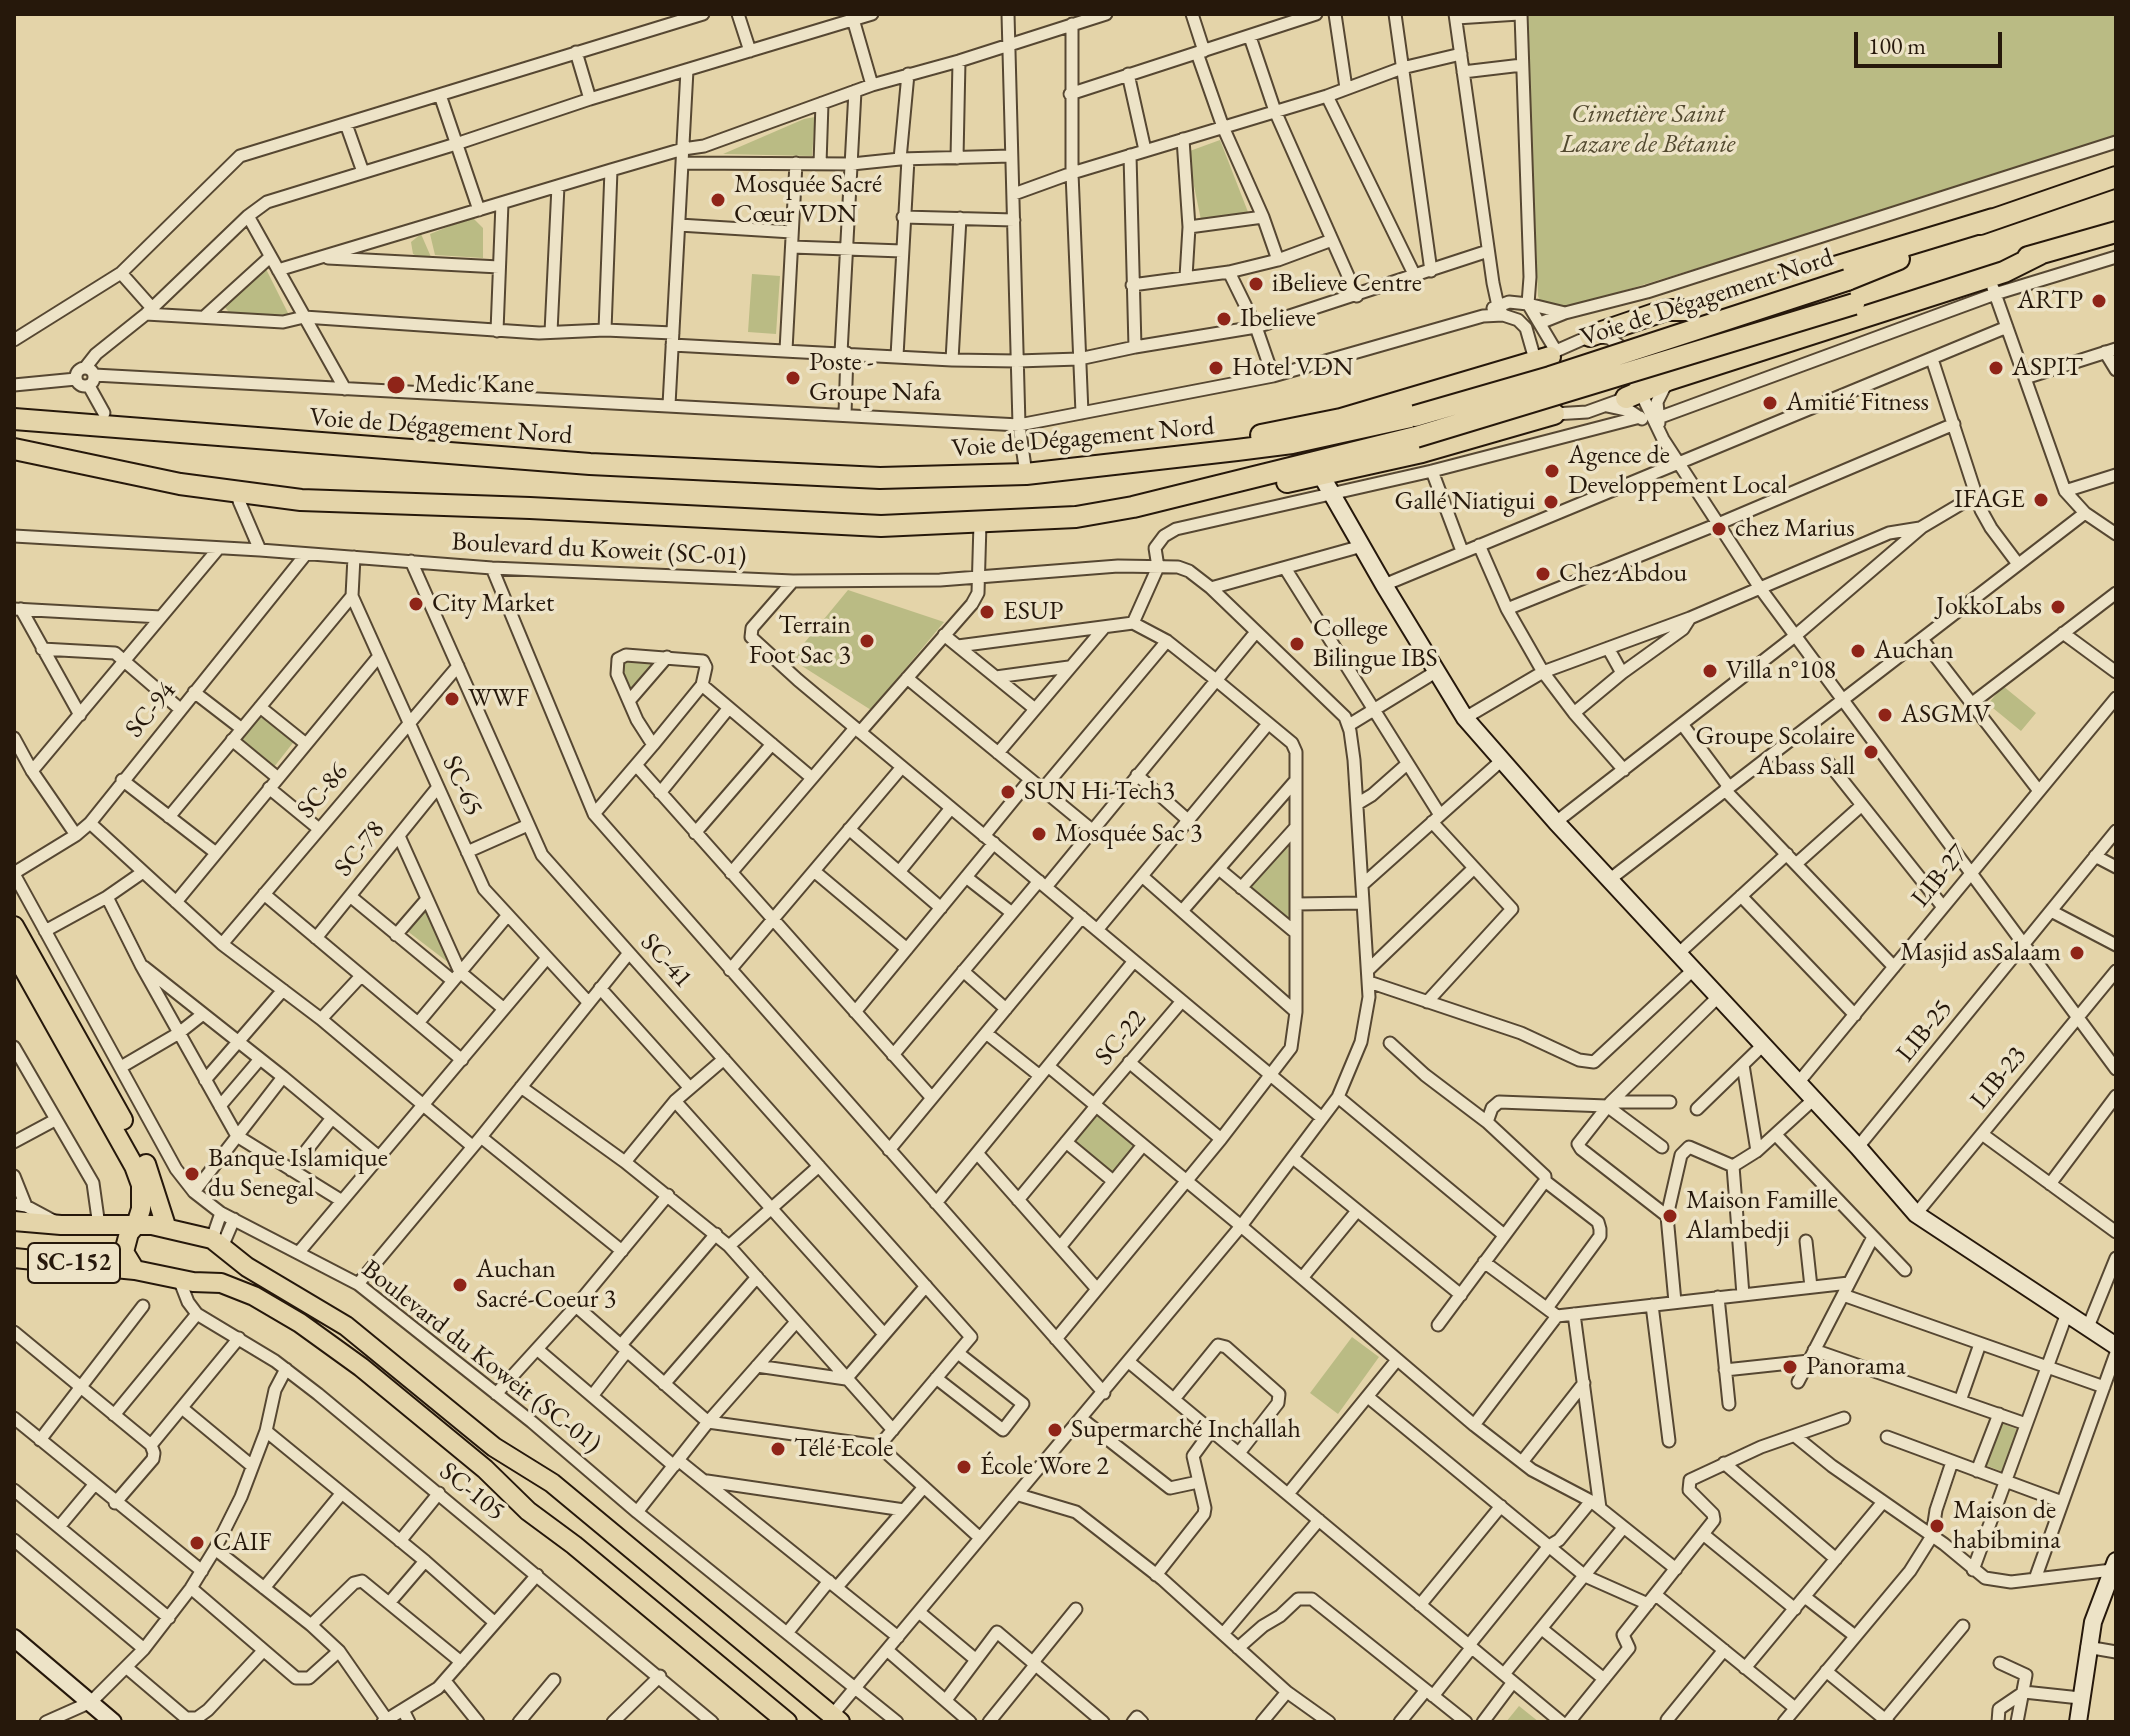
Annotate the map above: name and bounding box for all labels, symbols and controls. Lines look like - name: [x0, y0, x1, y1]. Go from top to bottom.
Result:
- scale bar: [1858, 16, 2006, 66]
- text: 100 m: [1868, 30, 1926, 61]
- park label: Cimetière Saint Lazare de Bétanie: [1561, 99, 1735, 160]
- place label: Mosquée Sacré Cœur VDN: [734, 169, 882, 230]
- marker: Mosquée Sacré Cœur VDN: [709, 191, 727, 209]
- street label: Voie de Dégagement Nord: [1577, 242, 1837, 354]
- place label: iBelieve Centre: [1272, 268, 1422, 300]
- marker: iBelieve Centre: [1247, 275, 1265, 293]
- place label: ARTP: [2017, 285, 2083, 317]
- marker: ARTP: [2090, 292, 2108, 310]
- place label: Ibelieve: [1240, 303, 1316, 335]
- marker: Ibelieve: [1215, 310, 1233, 328]
- place label: Poste - Groupe Nafa: [809, 347, 941, 408]
- place label: Hotel VDN: [1232, 352, 1353, 384]
- place label: ASPIT: [2012, 352, 2083, 384]
- marker: Hotel VDN: [1207, 359, 1225, 377]
- marker: ASPIT: [1987, 359, 2005, 377]
- place label: Medic'Kane: [414, 369, 534, 401]
- marker: Poste - Groupe Nafa: [784, 369, 802, 387]
- marker: Medic'Kane: [385, 374, 407, 396]
- place label: Amitié Fitness: [1786, 387, 1929, 419]
- marker: Amitié Fitness: [1761, 394, 1779, 412]
- street label: Voie de Dégagement Nord: [308, 402, 574, 452]
- street label: Voie de Dégagement Nord: [950, 411, 1216, 465]
- place label: Agence de Developpement Local: [1568, 440, 1787, 502]
- marker: Agence de Developpement Local: [1543, 462, 1561, 480]
- place label: IFAGE: [1954, 484, 2025, 516]
- place label: Gallé Niatigui: [1395, 486, 1535, 518]
- marker: IFAGE: [2032, 491, 2050, 509]
- marker: Gallé Niatigui: [1542, 493, 1560, 511]
- place label: chez Marius: [1735, 513, 1855, 545]
- marker: chez Marius: [1710, 520, 1728, 538]
- street label: Boulevard du Koweit (SC-01): [451, 527, 747, 573]
- place label: Chez Abdou: [1559, 558, 1687, 590]
- marker: Chez Abdou: [1534, 565, 1552, 583]
- place label: City Market: [432, 588, 554, 620]
- place label: JokkoLabs: [1936, 591, 2042, 623]
- marker: City Market: [407, 595, 425, 613]
- place label: ESUP: [1003, 596, 1063, 628]
- marker: JokkoLabs: [2049, 598, 2067, 616]
- marker: ESUP: [978, 603, 996, 621]
- place label: Terrain Foot Sac 3: [749, 610, 851, 672]
- place label: College Bilingue IBS: [1313, 613, 1438, 674]
- marker: Terrain Foot Sac 3: [858, 632, 876, 650]
- marker: College Bilingue IBS: [1288, 635, 1306, 653]
- place label: Auchan: [1874, 635, 1954, 667]
- marker: Auchan: [1849, 642, 1867, 660]
- place label: Villa n°108: [1726, 655, 1836, 687]
- marker: Villa n°108: [1701, 662, 1719, 680]
- street label: SC-94: [119, 676, 183, 744]
- place label: WWF: [468, 683, 529, 715]
- marker: WWF: [443, 690, 461, 708]
- place label: ASGMV: [1901, 699, 1991, 731]
- marker: ASGMV: [1876, 706, 1894, 724]
- place label: Groupe Scolaire Abass Sall: [1696, 721, 1855, 782]
- marker: Groupe Scolaire Abass Sall: [1862, 743, 1880, 761]
- street label: SC-65: [435, 751, 489, 821]
- street label: SC-86: [291, 757, 355, 825]
- place label: SUN Hi-Tech3: [1024, 776, 1175, 808]
- marker: SUN Hi-Tech3: [999, 783, 1017, 801]
- street label: SC-78: [328, 815, 392, 883]
- place label: Mosquée Sac 3: [1055, 818, 1202, 850]
- marker: Mosquée Sac 3: [1030, 825, 1048, 843]
- street label: LIB-27: [1905, 838, 1975, 914]
- street label: SC-41: [633, 927, 699, 995]
- place label: Masjid asSalaam: [1900, 937, 2061, 969]
- marker: Masjid asSalaam: [2068, 944, 2086, 962]
- street label: LIB-25: [1890, 993, 1960, 1069]
- street label: SC-22: [1089, 1004, 1153, 1072]
- street label: LIB-23: [1964, 1040, 2034, 1116]
- place label: Banque Islamique du Senegal: [208, 1143, 388, 1204]
- marker: Banque Islamique du Senegal: [183, 1165, 201, 1183]
- place label: Maison Famille Alambedji: [1686, 1185, 1838, 1246]
- marker: Maison Famille Alambedji: [1661, 1207, 1679, 1225]
- road number: SC-152: [28, 1243, 120, 1283]
- street label: Boulevard du Koweit (SC-01): [355, 1254, 607, 1460]
- place label: Auchan Sacré-Coeur 3: [476, 1254, 616, 1316]
- marker: Auchan Sacré-Coeur 3: [451, 1276, 469, 1294]
- place label: Panorama: [1806, 1351, 1906, 1383]
- marker: Panorama: [1781, 1358, 1799, 1376]
- place label: Supermarché Inchallah: [1071, 1414, 1301, 1446]
- marker: Supermarché Inchallah: [1046, 1421, 1064, 1439]
- place label: Télé Ecole: [794, 1433, 893, 1465]
- marker: Télé Ecole: [769, 1440, 787, 1458]
- place label: École Wore 2: [980, 1451, 1109, 1483]
- street label: SC-105: [433, 1456, 511, 1528]
- marker: École Wore 2: [955, 1458, 973, 1476]
- place label: Maison de habibmina: [1953, 1495, 2061, 1556]
- marker: Maison de habibmina: [1928, 1517, 1946, 1535]
- place label: CAIF: [213, 1527, 272, 1559]
- marker: CAIF: [188, 1534, 206, 1552]

